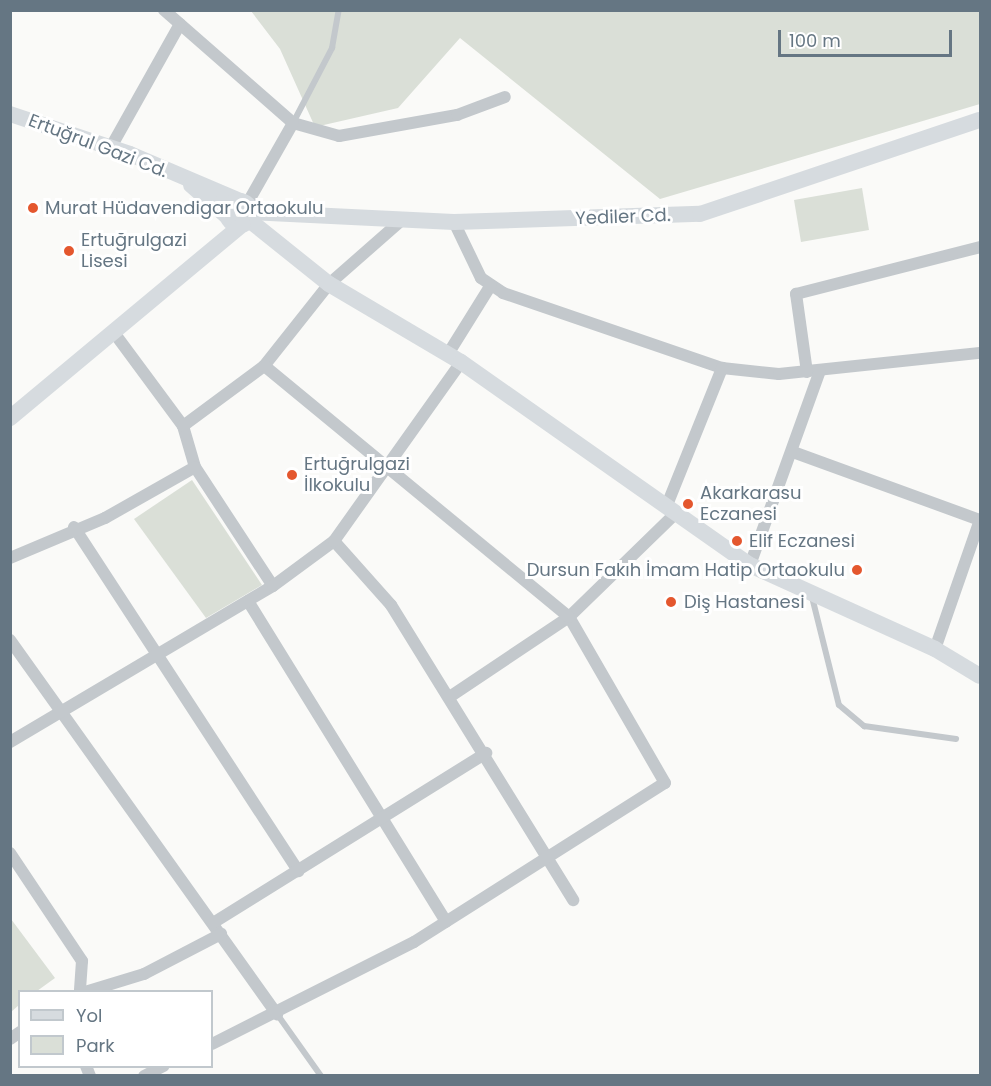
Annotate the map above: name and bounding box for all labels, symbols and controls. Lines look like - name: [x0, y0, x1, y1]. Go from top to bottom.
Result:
- scale bar: [781, 18, 955, 56]
- text: 100 m: [789, 28, 841, 53]
- street label: Ertuğrul Gazi Cd.: [25, 110, 171, 182]
- place label: Murat Hüdavendigar Ortaokulu: [45, 197, 324, 219]
- marker: Murat Hüdavendigar Ortaokulu: [26, 201, 40, 215]
- street label: Yediler Cd.: [575, 205, 671, 229]
- place label: Ertuğrulgazi Lisesi: [81, 230, 187, 272]
- marker: Ertuğrulgazi Lisesi: [62, 244, 76, 258]
- place label: Ertuğrulgazi İlkokulu: [304, 454, 410, 496]
- marker: Ertuğrulgazi İlkokulu: [285, 468, 299, 482]
- place label: Akarkarasu Eczanesi: [700, 483, 802, 526]
- marker: Akarkarasu Eczanesi: [681, 497, 695, 511]
- place label: Elif Eczanesi: [749, 530, 855, 552]
- marker: Elif Eczanesi: [730, 534, 744, 548]
- place label: Dursun Fakıh İmam Hatip Ortaokulu: [527, 559, 845, 581]
- marker: Dursun Fakıh İmam Hatip Ortaokulu: [850, 563, 864, 577]
- place label: Diş Hastanesi: [684, 591, 805, 613]
- marker: Diş Hastanesi: [662, 593, 680, 611]
- legend: [18, 990, 213, 1068]
- text: Yol: [76, 1003, 102, 1028]
- text: Park: [76, 1033, 115, 1058]

